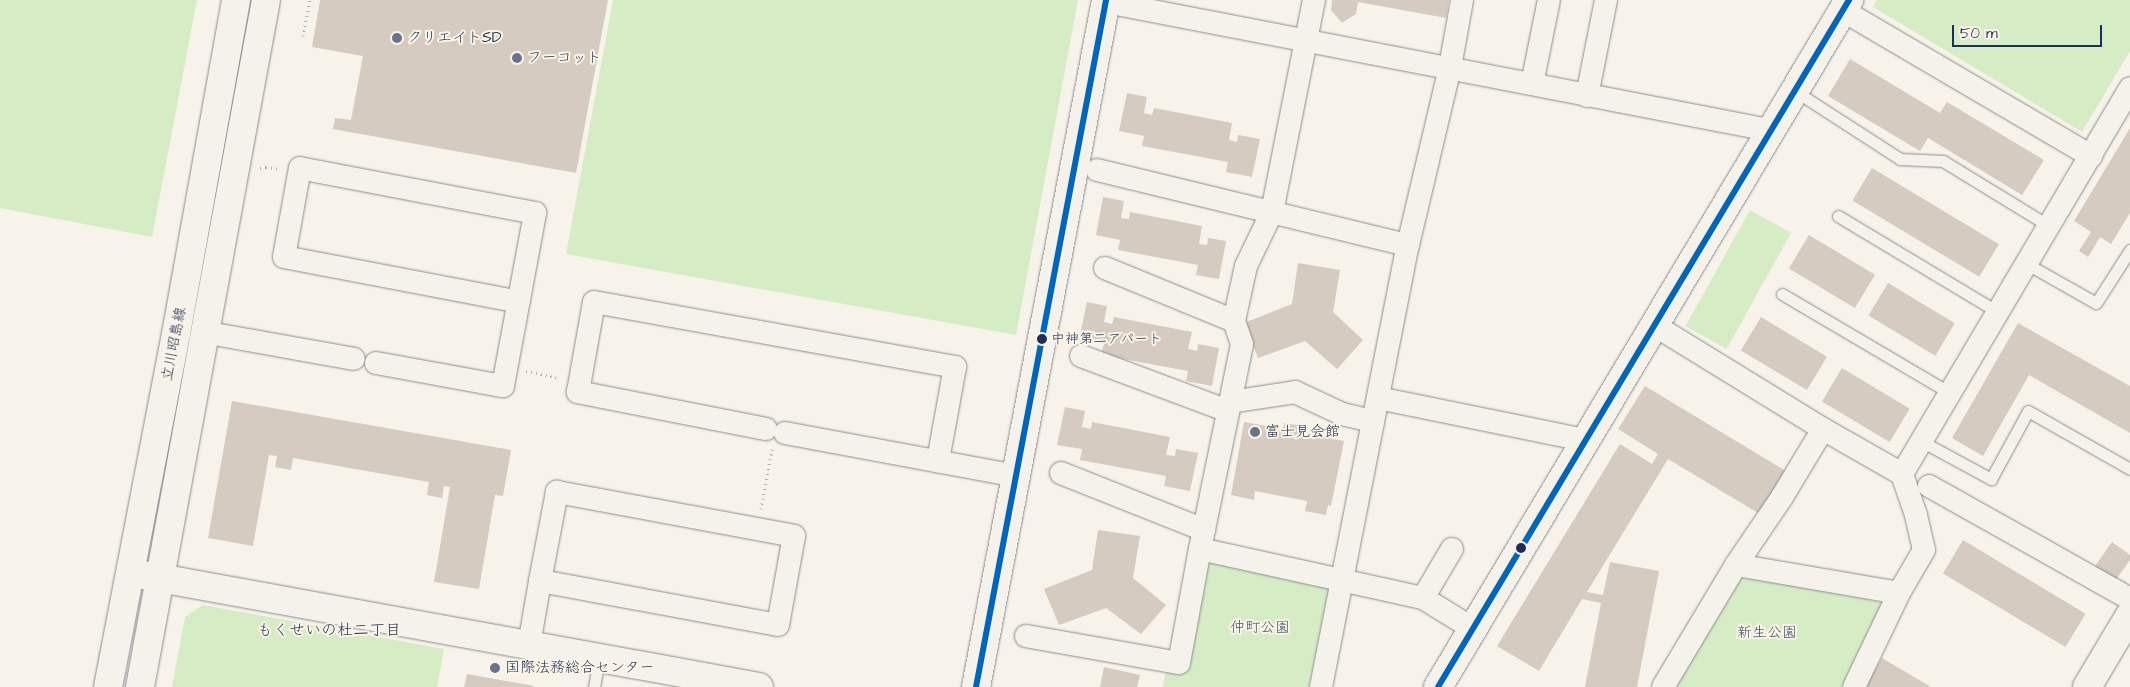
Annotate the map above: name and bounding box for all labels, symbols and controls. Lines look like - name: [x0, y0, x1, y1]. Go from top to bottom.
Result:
- scale bar: [1955, 15, 2105, 47]
- text: 50 m: [1960, 23, 1998, 44]
- place label: クリエイトSD: [407, 29, 501, 47]
- marker: クリエイトSD: [391, 32, 403, 44]
- place label: フーコット: [527, 49, 602, 67]
- marker: フーコット: [511, 52, 523, 64]
- street label: 立川昭島線: [158, 305, 190, 383]
- place label: 中神第二アパート: [1051, 331, 1163, 347]
- marker: 中神第二アパート: [1037, 334, 1047, 344]
- place label: 富士見会館: [1265, 423, 1340, 441]
- marker: 富士見会館: [1249, 426, 1261, 438]
- unlabelled marker: [1516, 543, 1526, 553]
- park label: 仲町公園: [1230, 619, 1290, 637]
- district label: もくせいの杜二丁目: [257, 620, 401, 640]
- park label: 新生公園: [1737, 624, 1797, 642]
- place label: 国際法務総合センター: [505, 659, 655, 677]
- marker: 国際法務総合センター: [489, 662, 501, 674]

